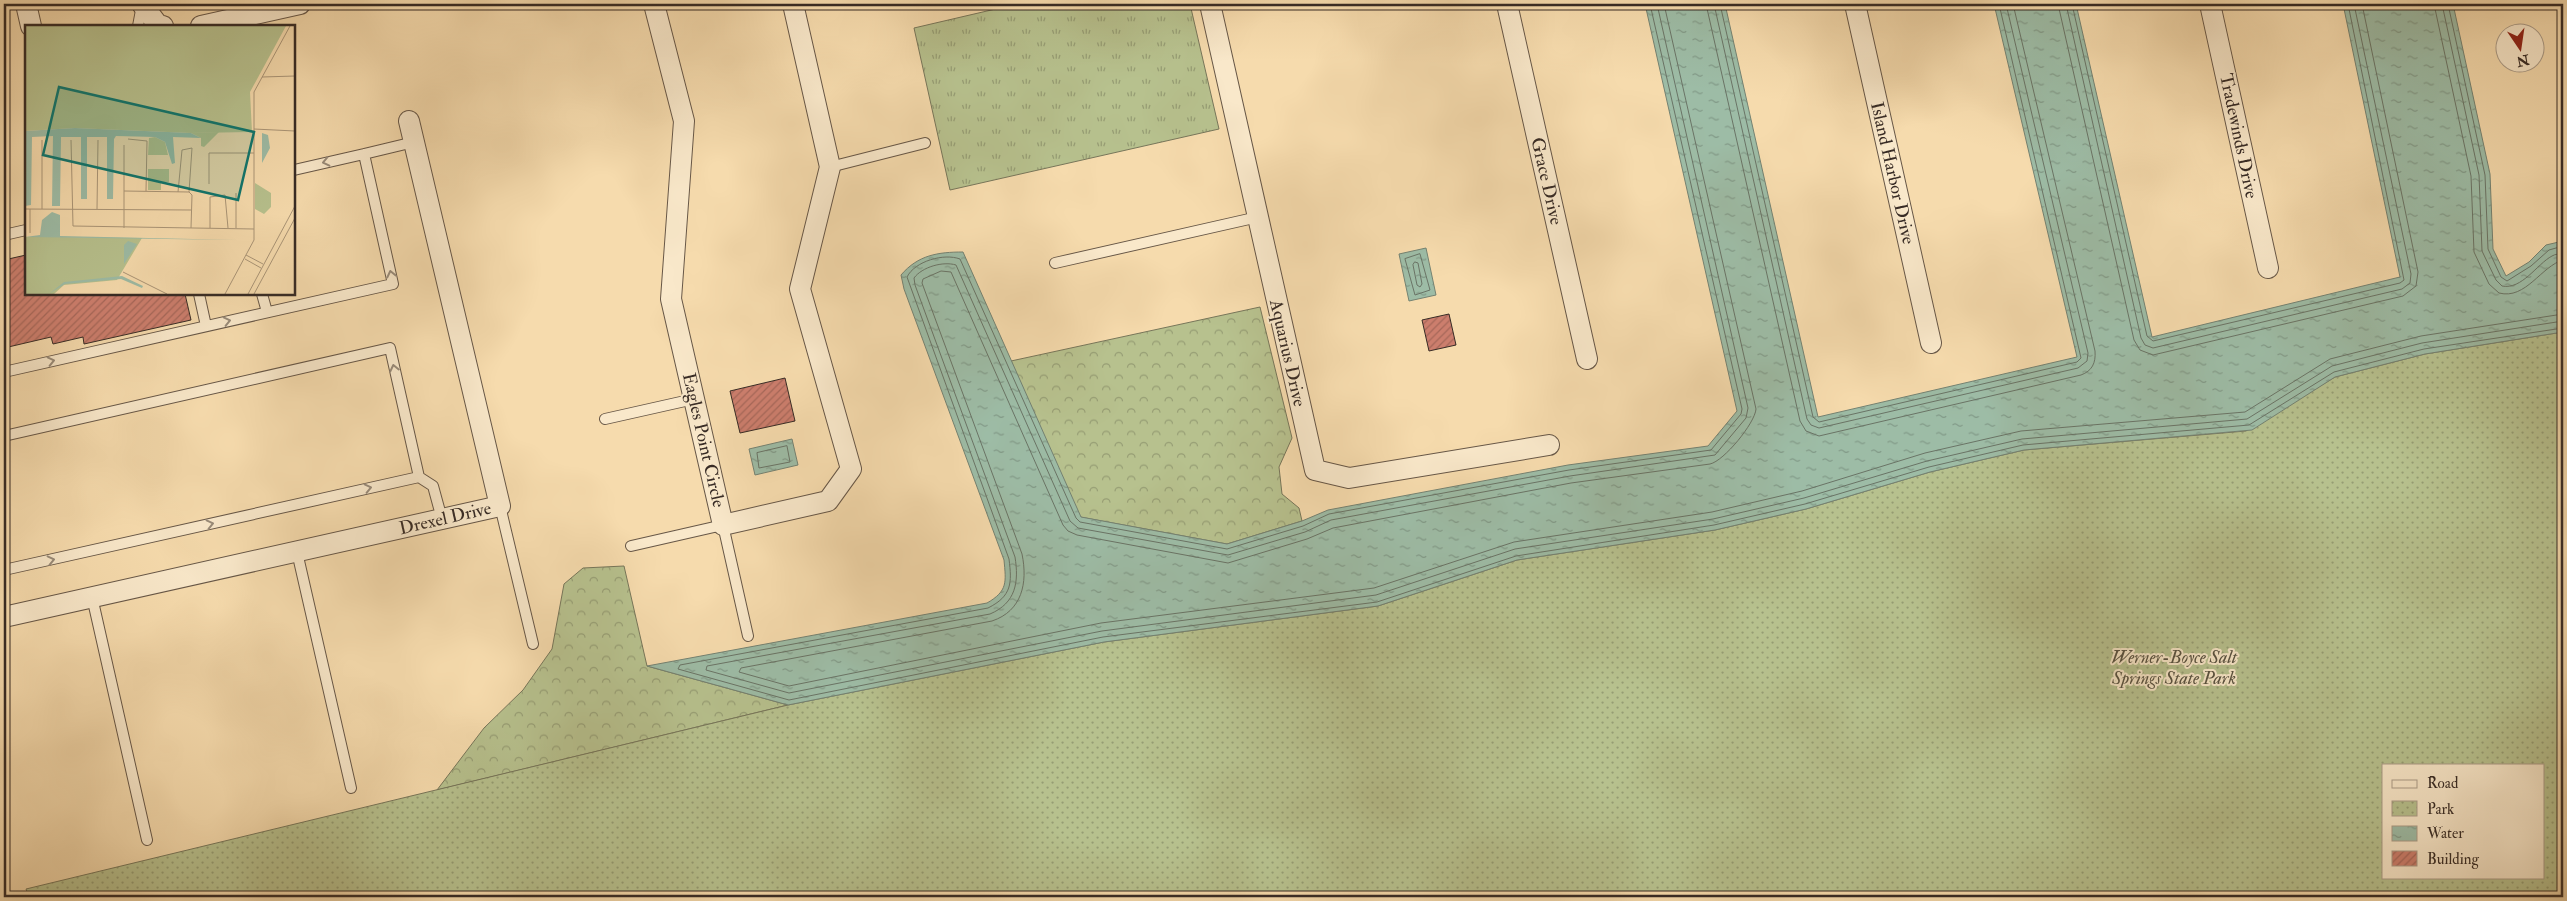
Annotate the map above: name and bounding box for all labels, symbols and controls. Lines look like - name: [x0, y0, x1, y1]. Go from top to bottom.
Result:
- north arrow: [2494, 22, 2544, 72]
- inset map: [25, 25, 295, 295]
- text: N: [2514, 50, 2532, 70]
- street label: Tradewinds Drive: [2214, 72, 2263, 201]
- street label: Island Harbor Drive: [1865, 100, 1920, 247]
- street label: Grace Drive: [1525, 135, 1568, 228]
- one-way arrow: [321, 157, 330, 167]
- one-way arrow: [386, 270, 397, 279]
- street label: Aquarius Drive: [1264, 296, 1311, 409]
- one-way arrow: [222, 316, 231, 327]
- one-way arrow: [47, 356, 56, 367]
- one-way arrow: [389, 364, 400, 373]
- street label: Eagles Point Circle: [677, 371, 730, 510]
- one-way arrow: [364, 483, 373, 494]
- street label: Drexel Drive: [397, 497, 494, 540]
- one-way arrow: [205, 519, 214, 530]
- one-way arrow: [47, 555, 56, 566]
- park label: Werner-Boyce Salt Springs State Park: [2111, 646, 2238, 690]
- legend: [2382, 764, 2544, 878]
- text: Road: [2427, 774, 2459, 793]
- text: Park: [2427, 800, 2454, 819]
- text: Water: [2426, 824, 2464, 843]
- text: Building: [2427, 850, 2479, 869]

